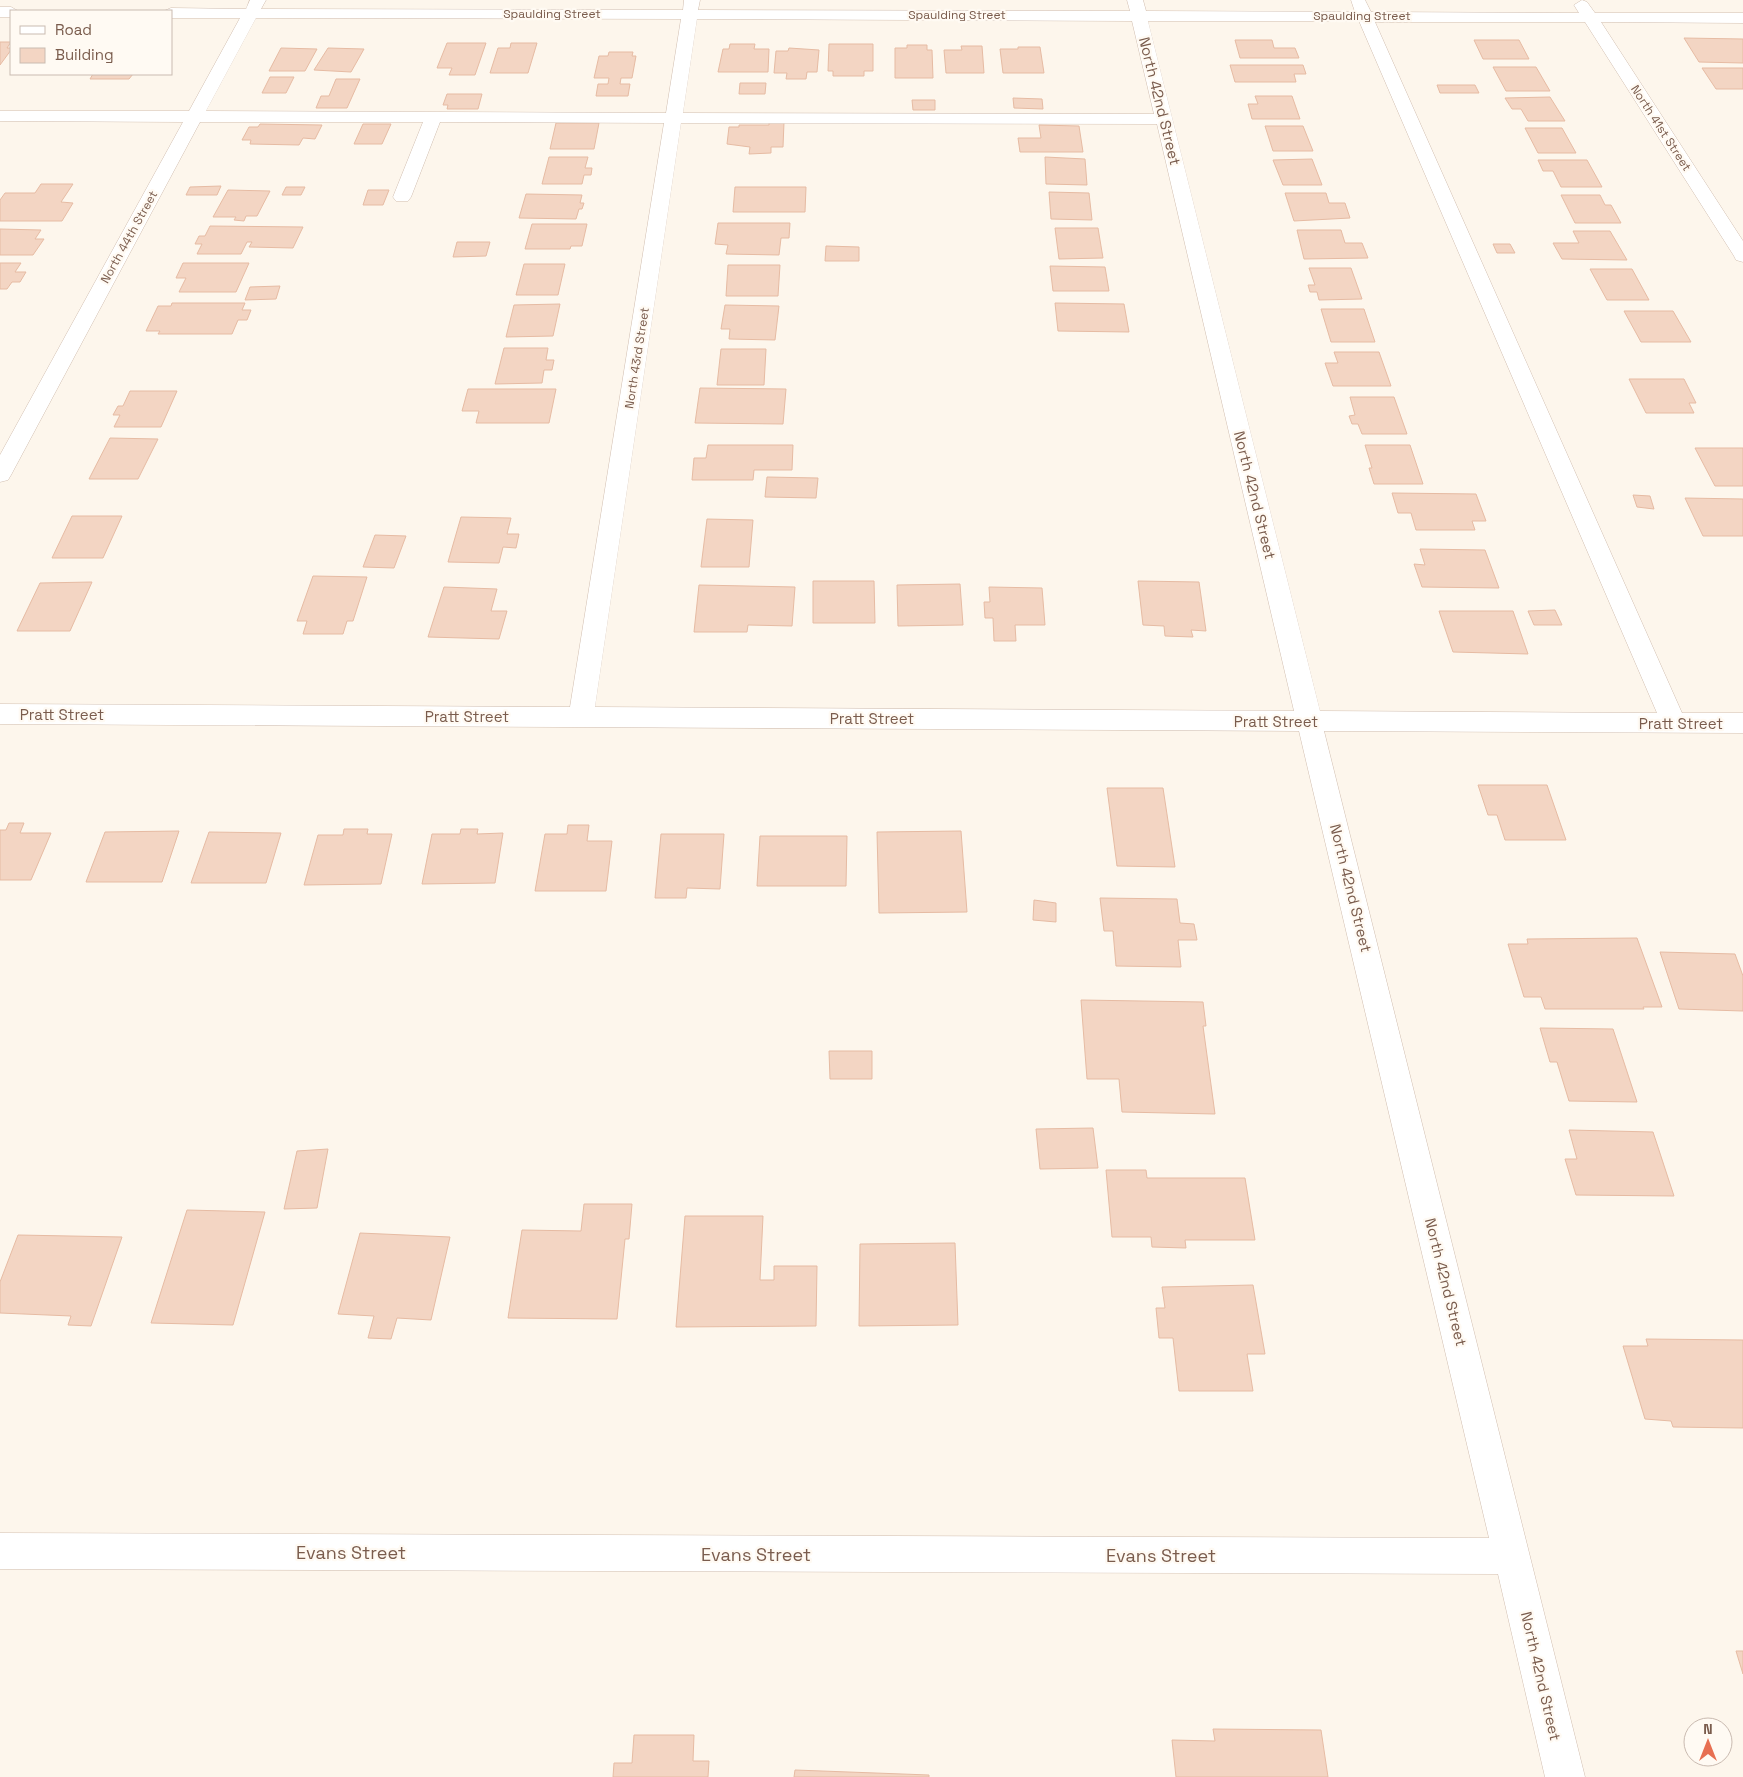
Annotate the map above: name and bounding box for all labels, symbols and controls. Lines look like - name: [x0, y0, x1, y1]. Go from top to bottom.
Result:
- street label: Spaulding Street: [503, 6, 601, 22]
- street label: Spaulding Street: [908, 7, 1006, 23]
- street label: Spaulding Street: [1313, 8, 1411, 24]
- legend: [10, 10, 172, 75]
- text: Road: [55, 20, 92, 39]
- street label: North 42nd Street: [1135, 35, 1185, 167]
- text: Building: [55, 45, 114, 64]
- street label: North 41st Street: [1627, 82, 1695, 174]
- street label: North 44th Street: [97, 188, 161, 286]
- street label: North 43rd Street: [621, 306, 653, 410]
- street label: North 42nd Street: [1230, 429, 1280, 561]
- street label: Pratt Street: [20, 705, 104, 724]
- street label: Pratt Street: [425, 707, 509, 726]
- street label: Pratt Street: [830, 709, 914, 728]
- street label: Pratt Street: [1234, 712, 1318, 731]
- street label: Pratt Street: [1639, 714, 1723, 733]
- street label: North 42nd Street: [1326, 822, 1376, 954]
- street label: North 42nd Street: [1421, 1216, 1471, 1348]
- street label: Evans Street: [296, 1541, 406, 1564]
- street label: Evans Street: [701, 1543, 811, 1566]
- street label: Evans Street: [1106, 1544, 1216, 1567]
- street label: North 42nd Street: [1517, 1610, 1565, 1742]
- north arrow: [1683, 1717, 1733, 1767]
- text: N: [1703, 1720, 1713, 1738]

